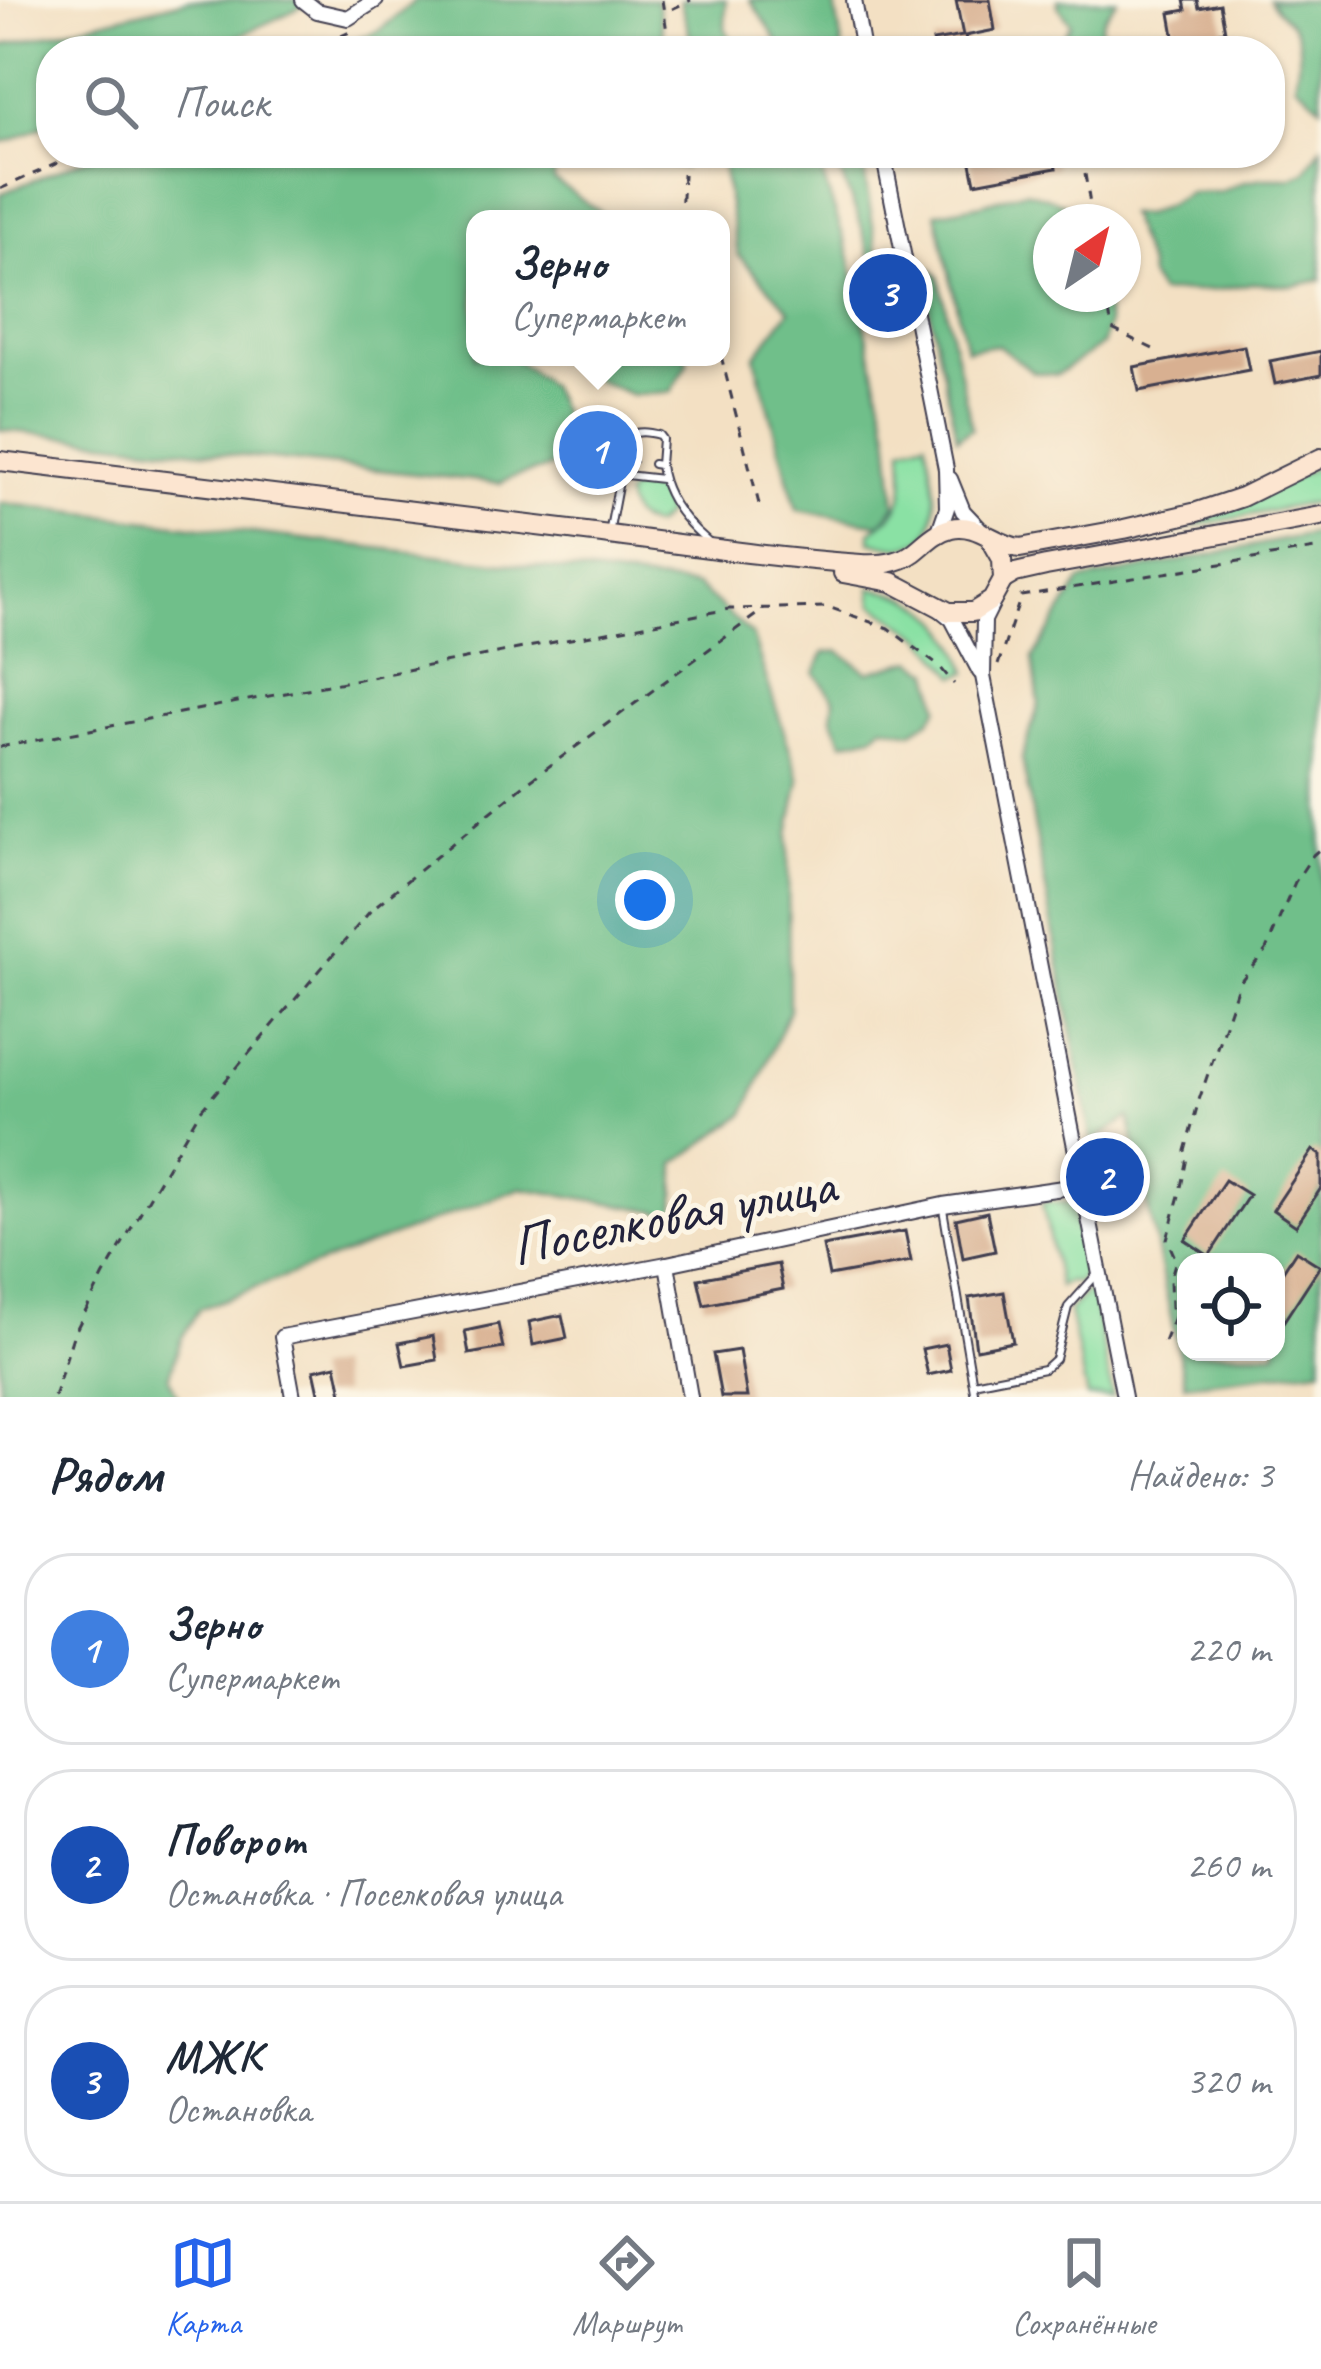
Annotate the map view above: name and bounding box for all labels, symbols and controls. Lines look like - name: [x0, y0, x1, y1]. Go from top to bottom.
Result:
- search box: [36, 36, 1285, 168]
- icon: search: [78, 69, 144, 135]
- text: Поиск: [174, 74, 269, 131]
- north arrow: [1033, 204, 1141, 312]
- popup: [466, 210, 730, 366]
- text: Зерно: [511, 235, 606, 292]
- pin: 3: [849, 248, 927, 338]
- text: Супермаркет: [511, 292, 685, 341]
- pin: 1: [559, 405, 637, 495]
- your location: [615, 870, 675, 930]
- pin: 2: [1066, 1132, 1144, 1222]
- street label: Поселковая улица: [505, 1148, 844, 1282]
- map controls: [1177, 1253, 1285, 1361]
- button: locate: [1177, 1253, 1285, 1361]
- text: Рядом: [48, 1443, 162, 1507]
- text: Найдено: 3: [1128, 1451, 1273, 1500]
- text: Зерно: [165, 1596, 260, 1653]
- text: 1: [81, 1625, 99, 1674]
- text: 220 m: [1186, 1625, 1270, 1674]
- text: Супермаркет: [165, 1653, 339, 1702]
- text: Поворот: [165, 1812, 307, 1869]
- text: 2: [81, 1841, 99, 1890]
- text: 260 m: [1186, 1841, 1270, 1890]
- text: Остановка · Поселковая улица: [165, 1869, 562, 1918]
- text: МЖК: [165, 2028, 262, 2085]
- text: 3: [81, 2057, 99, 2106]
- text: 320 m: [1186, 2057, 1270, 2106]
- text: Остановка: [165, 2085, 311, 2134]
- tab: Карта: [166, 2230, 241, 2344]
- tab: Маршрут: [572, 2230, 681, 2344]
- tab: Сохранённые: [1012, 2230, 1155, 2344]

